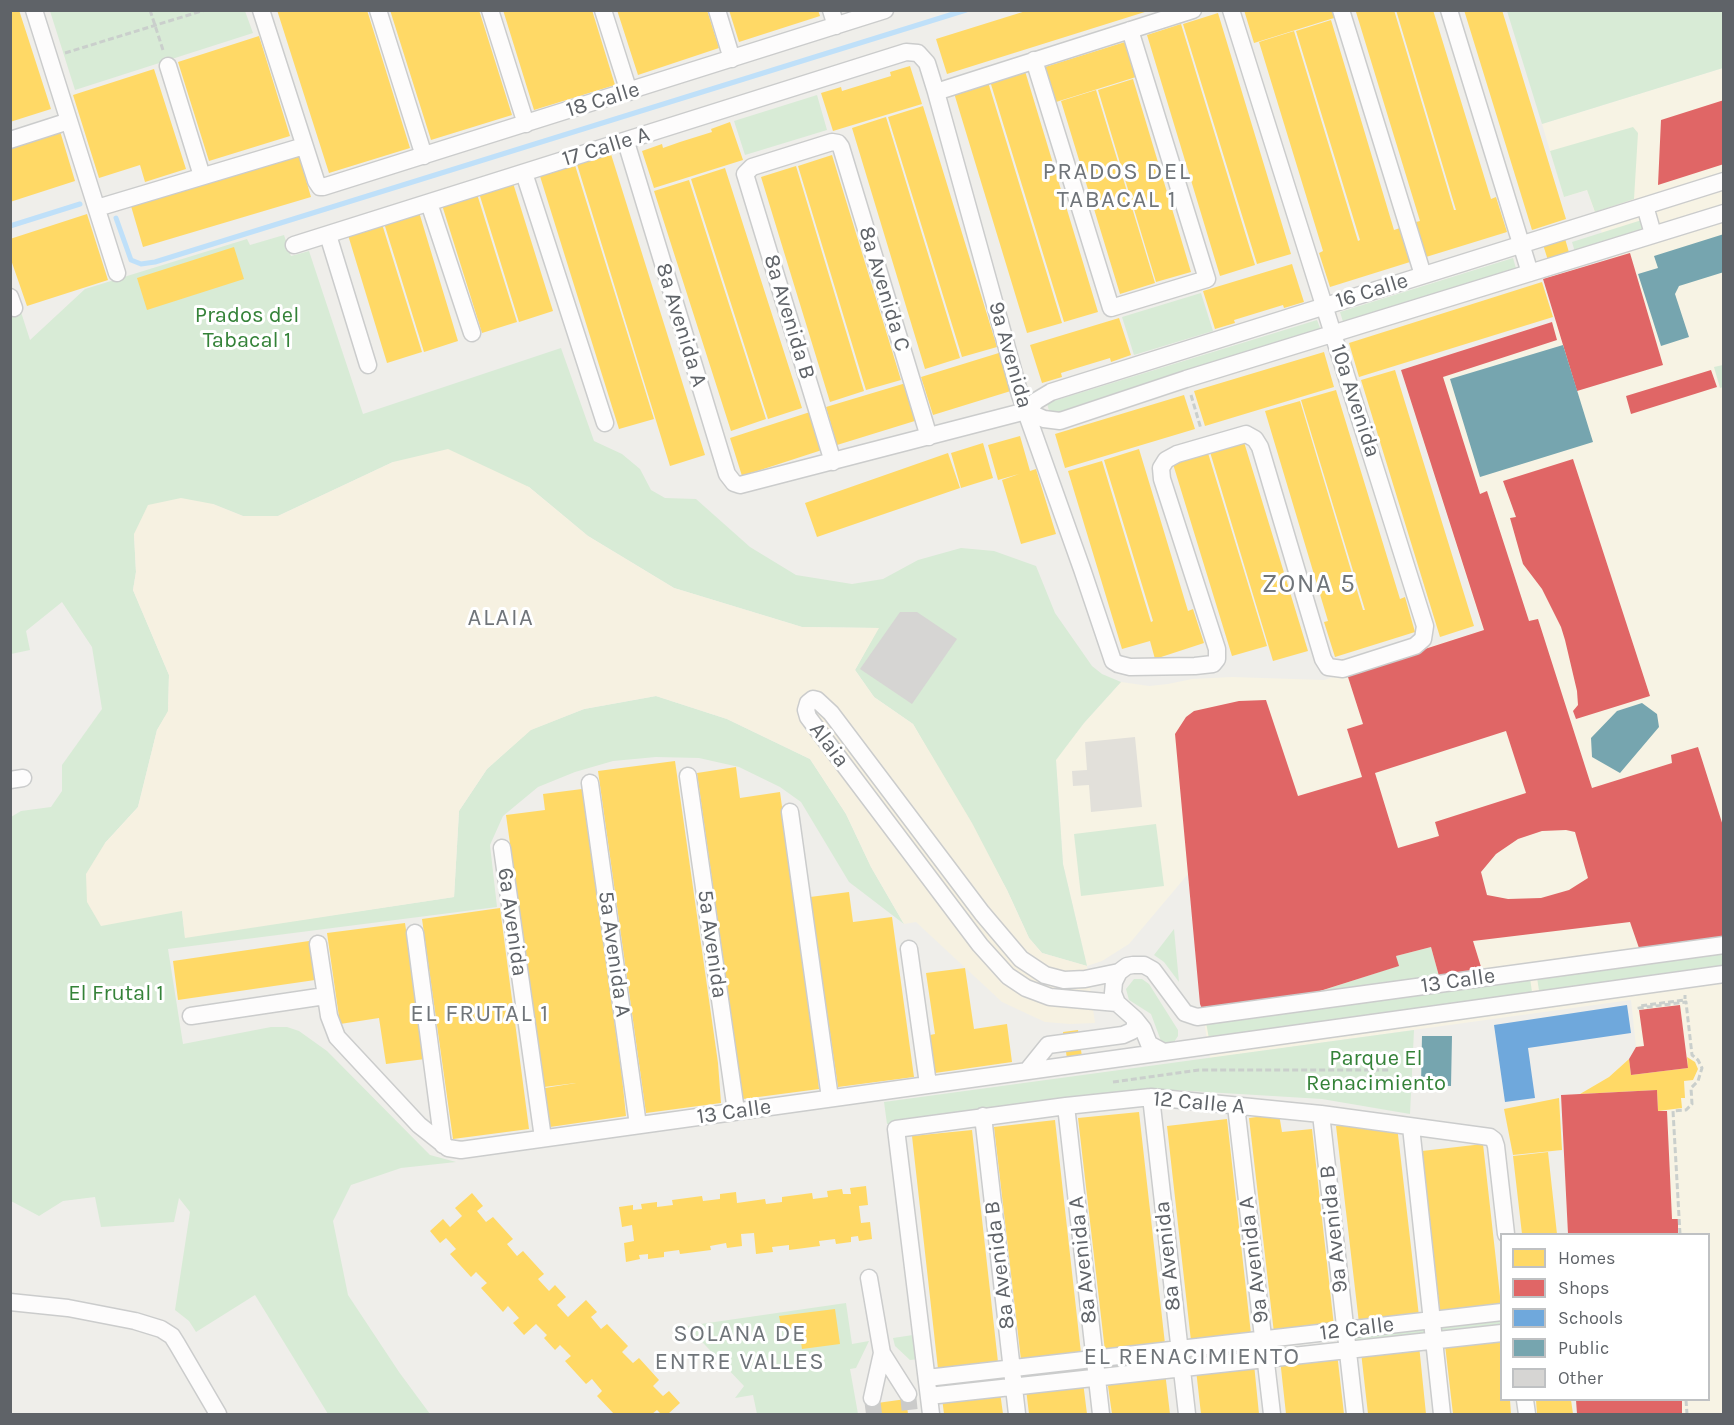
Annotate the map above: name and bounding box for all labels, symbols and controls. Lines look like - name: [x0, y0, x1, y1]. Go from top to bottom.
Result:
- street label: 18 Calle: [563, 76, 643, 124]
- street label: 17 Calle A: [559, 121, 653, 173]
- district label: PRADOS DEL TABACAL 1: [1043, 158, 1191, 214]
- street label: 8a Avenida C: [853, 223, 915, 355]
- street label: 8a Avenida B: [757, 251, 821, 383]
- street label: 8a Avenida A: [650, 260, 712, 390]
- street label: 16 Calle: [1333, 268, 1411, 314]
- street label: 9a Avenida: [982, 299, 1038, 411]
- park label: Prados del Tabacal 1: [195, 303, 299, 354]
- street label: 10a Avenida: [1324, 341, 1386, 461]
- district label: ZONA 5: [1262, 569, 1356, 601]
- district label: ALAIA: [468, 604, 534, 632]
- street label: Alaia: [804, 717, 854, 773]
- street label: 6a Avenida: [491, 866, 533, 978]
- street label: 5a Avenida: [691, 888, 733, 1000]
- street label: 5a Avenida A: [592, 889, 636, 1019]
- street label: 13 Calle: [1419, 963, 1497, 999]
- park label: El Frutal 1: [68, 981, 164, 1007]
- district label: EL FRUTAL 1: [410, 1000, 550, 1028]
- park label: Parque El Renacimiento: [1306, 1046, 1446, 1098]
- street label: 12 Calle A: [1152, 1086, 1246, 1120]
- street label: 13 Calle: [695, 1094, 773, 1130]
- street label: 9a Avenida B: [1314, 1164, 1354, 1294]
- street label: 8a Avenida A: [1063, 1195, 1103, 1325]
- street label: 9a Avenida A: [1233, 1195, 1275, 1325]
- street label: 8a Avenida B: [979, 1199, 1021, 1331]
- street label: 8a Avenida: [1149, 1200, 1187, 1312]
- legend: [1500, 1233, 1710, 1401]
- text: Homes: [1558, 1247, 1615, 1269]
- text: Shops: [1558, 1277, 1610, 1299]
- text: Schools: [1558, 1307, 1623, 1329]
- street label: 12 Calle: [1318, 1311, 1396, 1347]
- district label: SOLANA DE ENTRE VALLES: [655, 1320, 825, 1376]
- text: Public: [1558, 1337, 1609, 1359]
- district label: EL RENACIMIENTO: [1083, 1343, 1301, 1371]
- text: Other: [1558, 1367, 1603, 1389]

